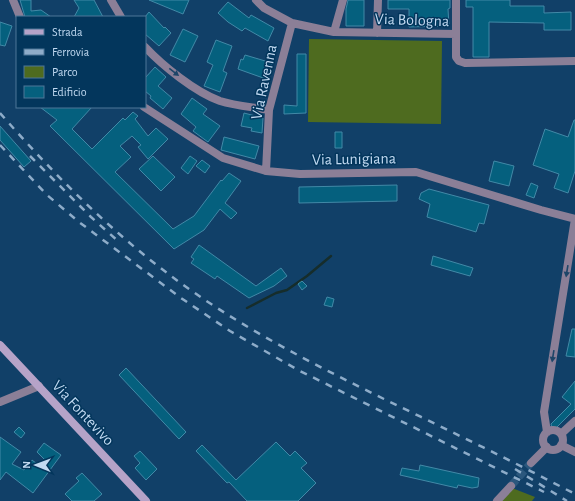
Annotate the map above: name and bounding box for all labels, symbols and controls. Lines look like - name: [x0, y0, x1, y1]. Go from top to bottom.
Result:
- street label: Via Bologna: [375, 11, 449, 29]
- legend: [16, 16, 146, 108]
- text: Strada: [52, 26, 83, 38]
- street label: Via Ravenna: [248, 43, 280, 121]
- text: Ferrovia: [52, 46, 90, 58]
- text: Parco: [52, 66, 78, 78]
- one-way arrow: [169, 68, 180, 77]
- text: Edificio: [52, 86, 87, 98]
- street label: Via Lunigiana: [312, 150, 396, 168]
- one-way arrow: [564, 265, 570, 277]
- one-way arrow: [550, 350, 556, 362]
- street label: Via Fontevivo: [49, 377, 117, 449]
- north arrow: [16, 445, 56, 485]
- text: N: [21, 461, 32, 469]

